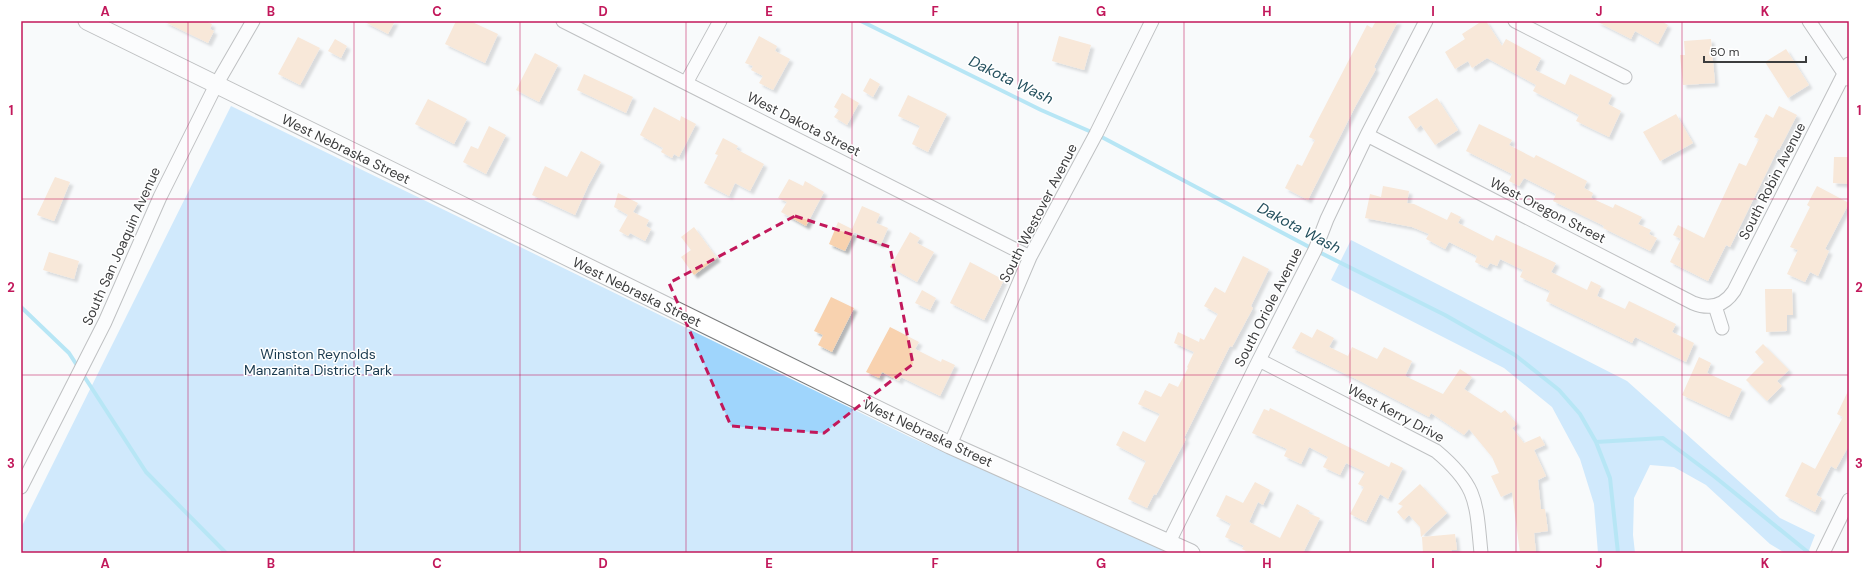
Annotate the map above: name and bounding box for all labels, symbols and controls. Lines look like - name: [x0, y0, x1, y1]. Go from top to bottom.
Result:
- text: A: [100, 3, 110, 20]
- text: B: [267, 3, 275, 20]
- text: C: [432, 3, 442, 20]
- text: D: [598, 3, 608, 20]
- text: E: [765, 3, 773, 20]
- text: F: [931, 3, 939, 20]
- text: G: [1096, 3, 1106, 20]
- text: H: [1262, 3, 1272, 20]
- text: I: [1431, 3, 1435, 20]
- text: J: [1595, 3, 1603, 20]
- text: K: [1761, 3, 1770, 20]
- scale bar: [1704, 38, 1806, 64]
- text: 50 m: [1710, 44, 1739, 60]
- water label: Dakota Wash: [965, 51, 1057, 109]
- street label: West Dakota Street: [744, 88, 864, 160]
- text: 1: [9, 102, 13, 119]
- text: 1: [1857, 102, 1861, 119]
- street label: West Nebraska Street: [279, 110, 413, 188]
- street label: South Robin Avenue: [1735, 119, 1809, 243]
- street label: South Westover Avenue: [995, 140, 1081, 286]
- street label: South San Joaquin Avenue: [78, 164, 164, 328]
- street label: West Oregon Street: [1487, 173, 1609, 247]
- water label: Dakota Wash: [1254, 198, 1344, 258]
- street label: South Oriole Avenue: [1230, 244, 1306, 370]
- street label: West Nebraska Street: [570, 253, 704, 331]
- text: 2: [7, 279, 15, 296]
- text: 2: [1855, 279, 1863, 296]
- park label: Winston Reynolds Manzanita District Park: [244, 345, 392, 379]
- street label: West Kerry Drive: [1344, 380, 1448, 446]
- street label: West Nebraska Street: [860, 395, 996, 471]
- text: 3: [7, 455, 15, 472]
- text: 3: [1855, 455, 1863, 472]
- text: A: [100, 555, 110, 572]
- text: B: [267, 555, 275, 572]
- text: C: [432, 555, 442, 572]
- text: D: [598, 555, 608, 572]
- text: E: [765, 555, 773, 572]
- text: F: [931, 555, 939, 572]
- text: G: [1096, 555, 1106, 572]
- text: H: [1262, 555, 1272, 572]
- text: I: [1431, 555, 1435, 572]
- text: J: [1595, 555, 1603, 572]
- text: K: [1761, 555, 1770, 572]

